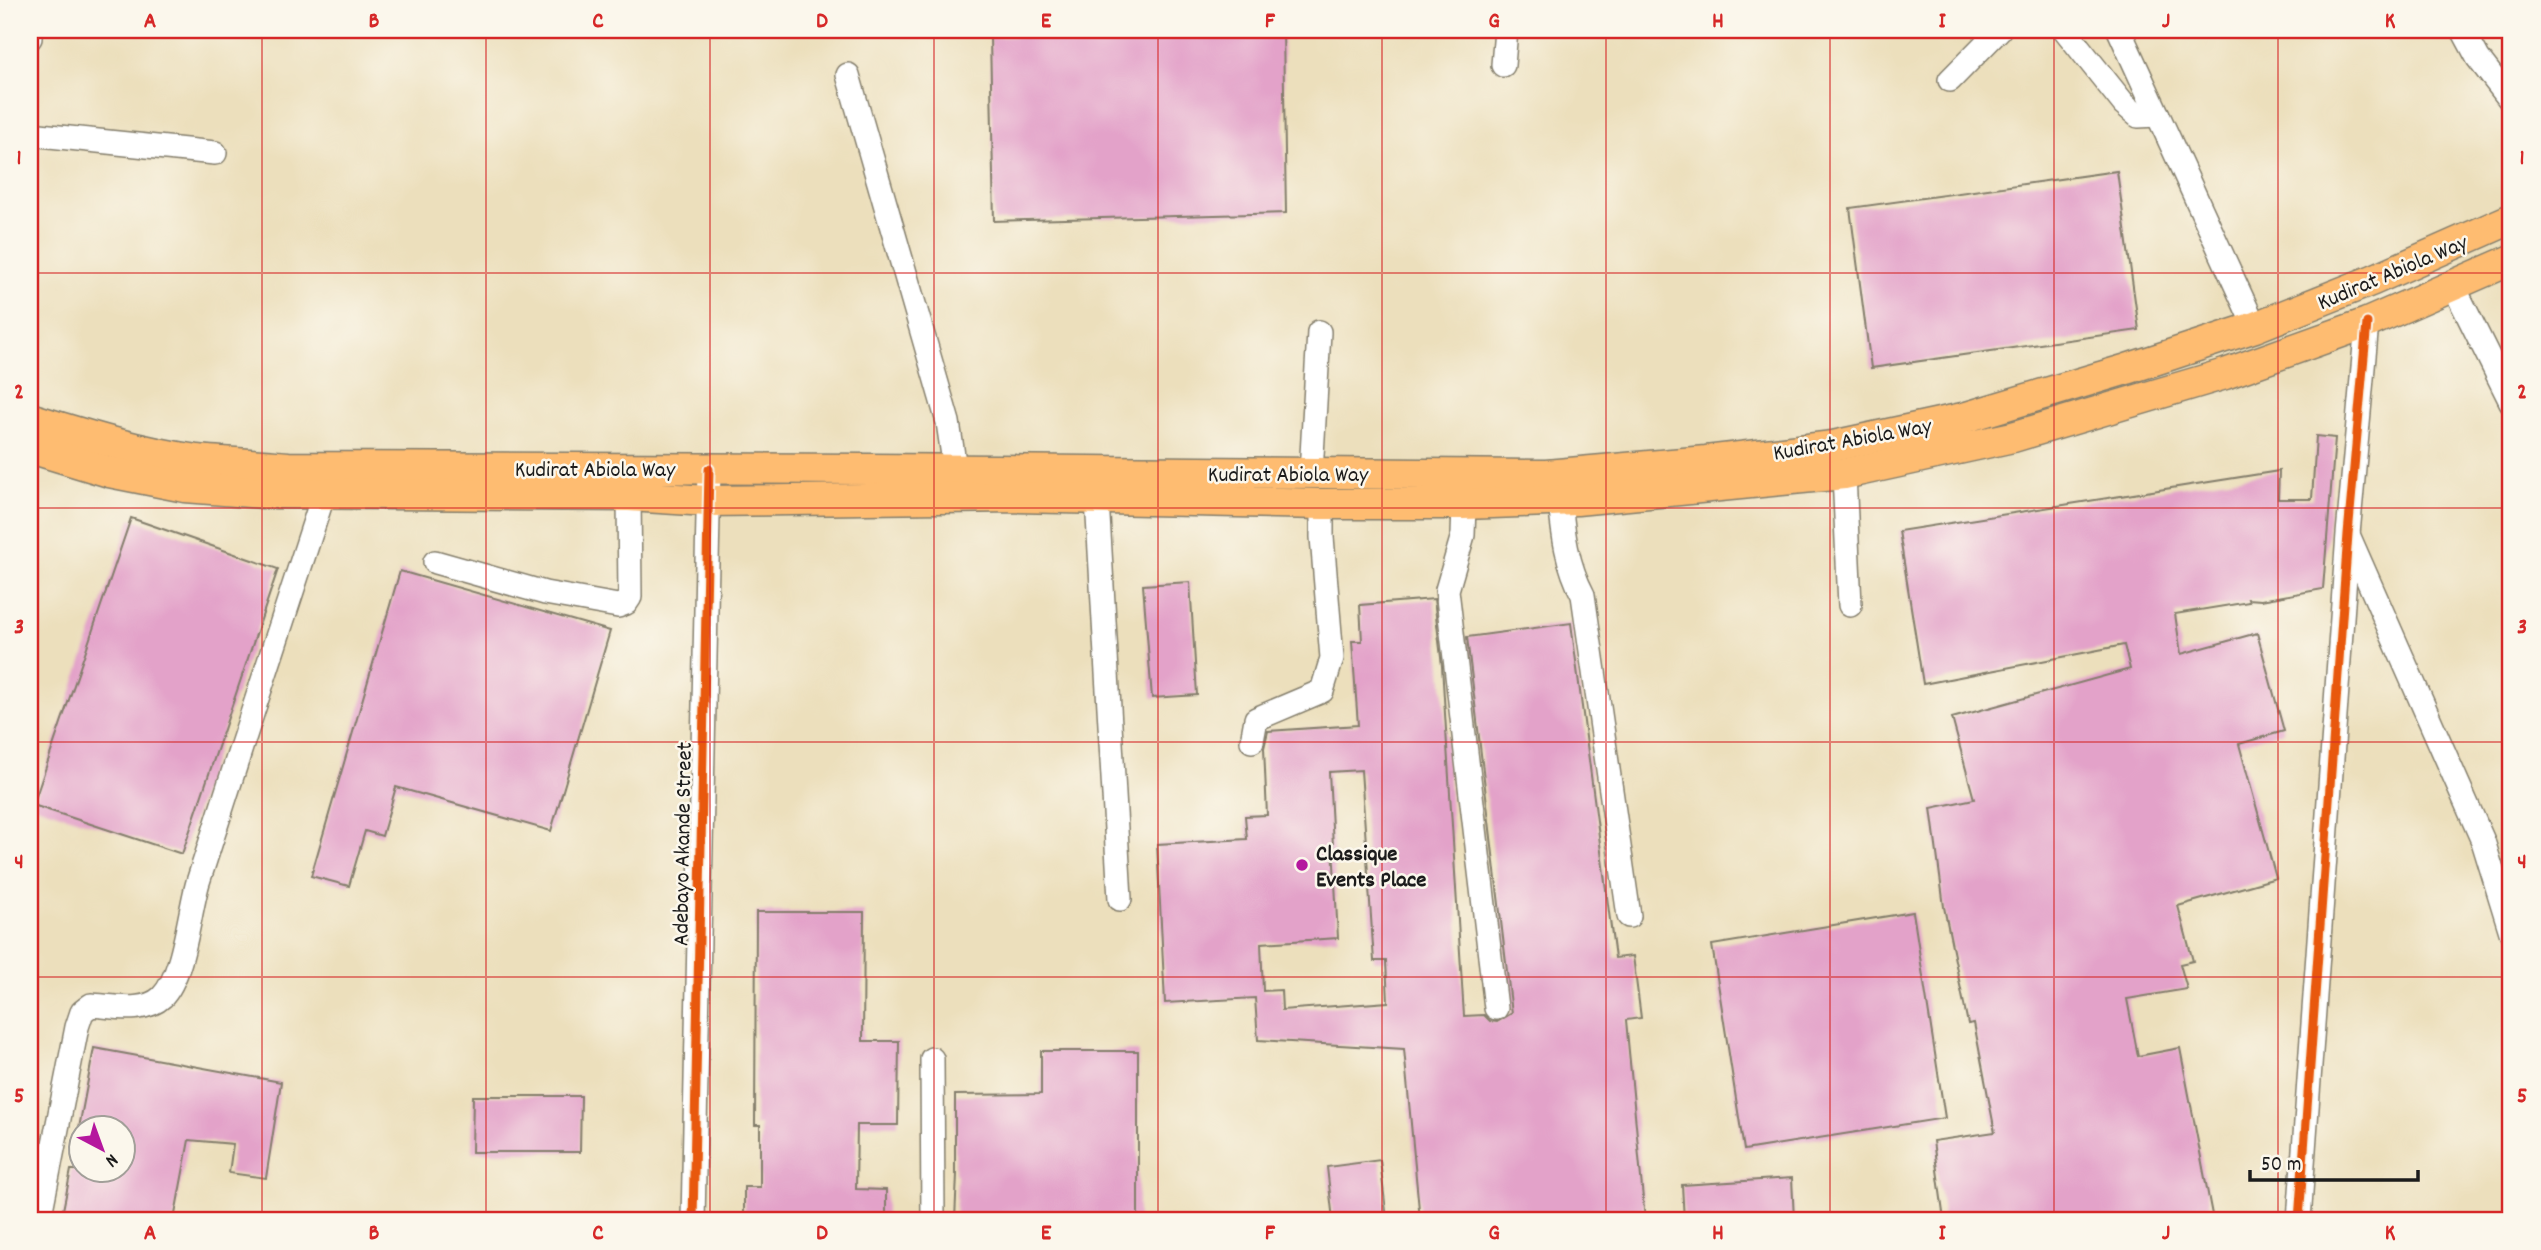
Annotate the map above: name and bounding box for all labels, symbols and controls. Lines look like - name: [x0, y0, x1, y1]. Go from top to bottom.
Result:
- text: A: [144, 6, 156, 39]
- text: B: [369, 6, 380, 39]
- text: C: [592, 6, 604, 39]
- text: D: [816, 6, 828, 39]
- text: E: [1041, 6, 1052, 39]
- text: F: [1265, 6, 1276, 39]
- text: G: [1488, 6, 1500, 39]
- text: H: [1712, 6, 1724, 39]
- text: I: [1938, 6, 1946, 39]
- text: J: [2162, 6, 2170, 39]
- text: K: [2385, 6, 2396, 39]
- text: 1: [16, 143, 22, 176]
- text: 1: [2519, 143, 2525, 176]
- street label: Kudirat Abiola Way: [2313, 227, 2474, 321]
- text: 2: [14, 377, 24, 410]
- text: 2: [2517, 377, 2527, 410]
- street label: Kudirat Abiola Way: [1771, 411, 1935, 472]
- street label: Kudirat Abiola Way: [515, 455, 676, 488]
- street label: Kudirat Abiola Way: [1208, 460, 1369, 493]
- text: 3: [14, 612, 24, 645]
- text: 3: [2517, 612, 2527, 645]
- street label: Adebayo Akande Street: [666, 742, 703, 947]
- place label: Classique Events Place: [1316, 839, 1426, 898]
- text: 4: [14, 847, 24, 880]
- text: 4: [2517, 847, 2527, 880]
- marker: Classique Events Place: [1294, 857, 1310, 873]
- text: 5: [14, 1081, 24, 1114]
- text: 5: [2517, 1081, 2527, 1114]
- north arrow: [66, 1114, 136, 1184]
- scale bar: [2250, 1138, 2418, 1182]
- text: N: [98, 1146, 123, 1172]
- text: 50 m: [2261, 1151, 2301, 1181]
- text: A: [144, 1218, 156, 1250]
- text: B: [369, 1218, 380, 1250]
- text: C: [592, 1218, 604, 1250]
- text: D: [816, 1218, 828, 1250]
- text: E: [1041, 1218, 1052, 1250]
- text: F: [1265, 1218, 1276, 1250]
- text: G: [1488, 1218, 1500, 1250]
- text: H: [1712, 1218, 1724, 1250]
- text: I: [1938, 1218, 1946, 1250]
- text: J: [2162, 1218, 2170, 1250]
- text: K: [2385, 1218, 2396, 1250]

